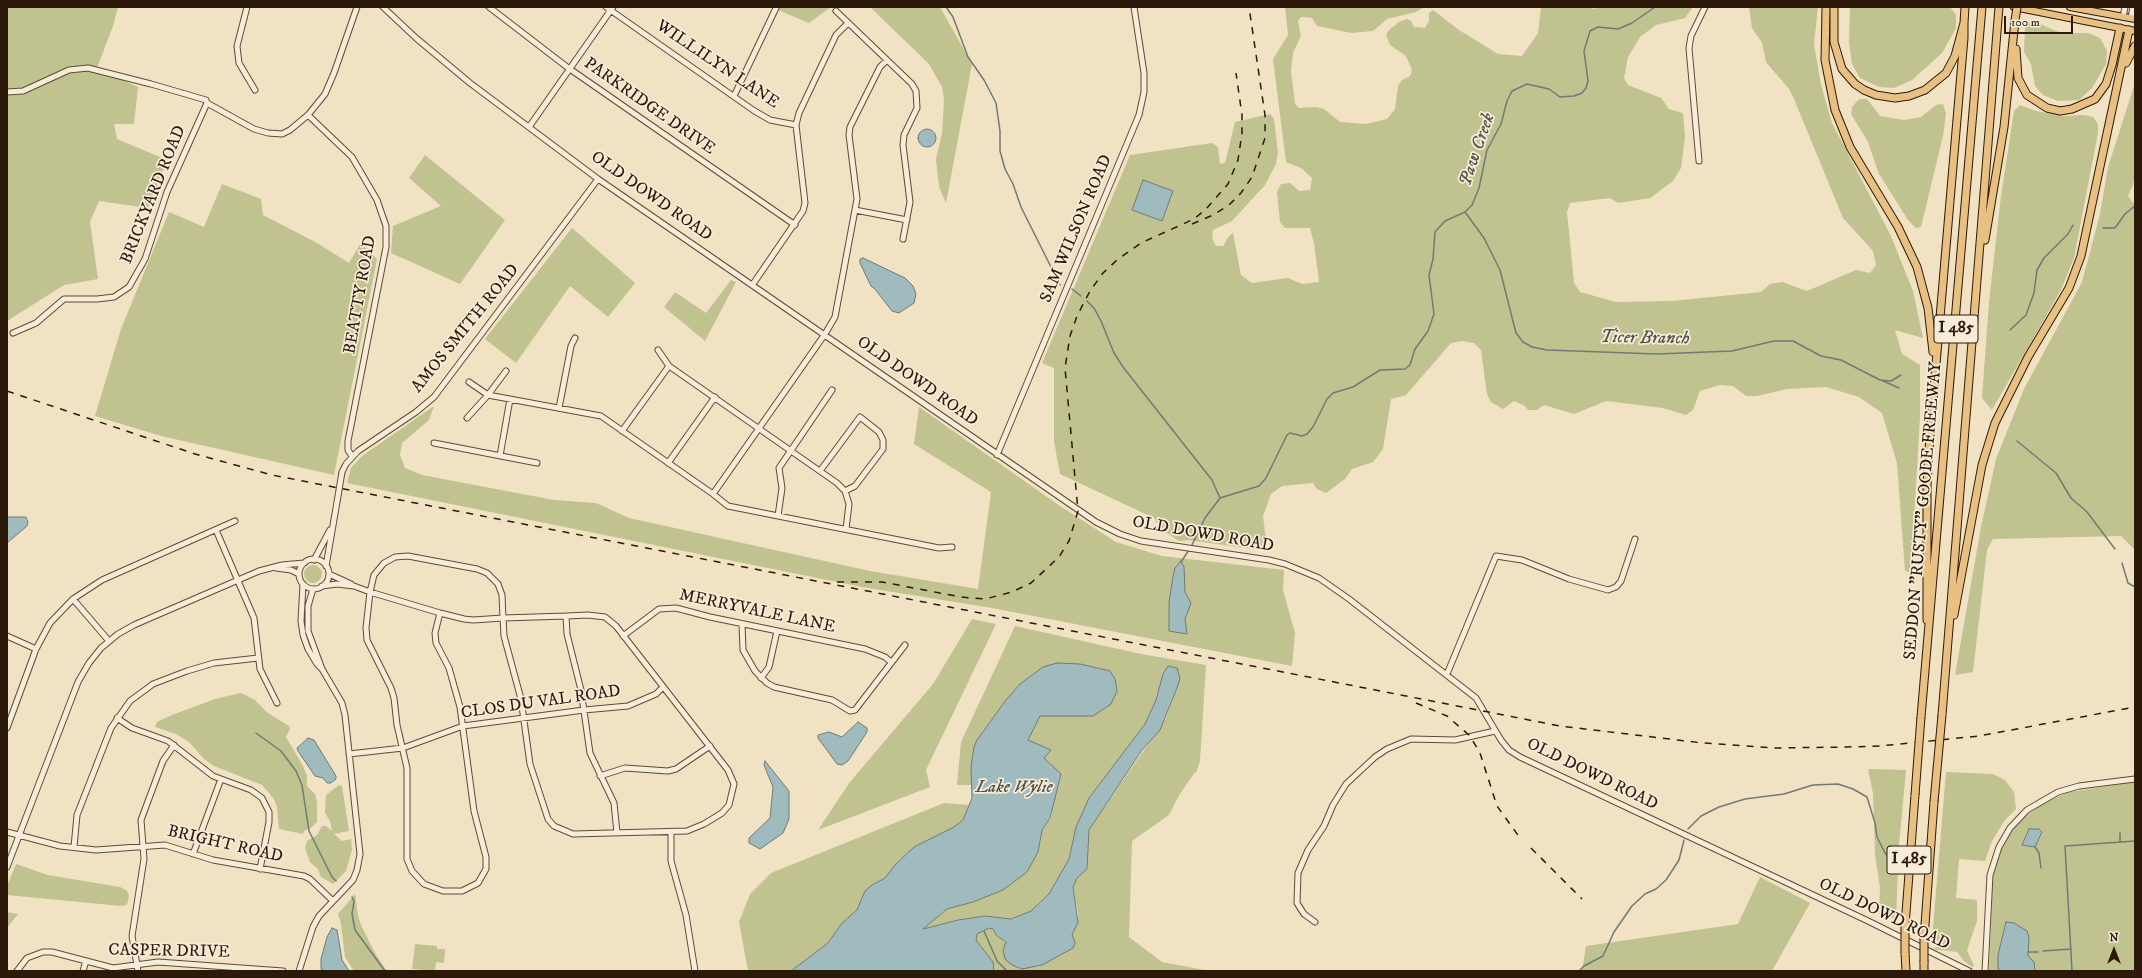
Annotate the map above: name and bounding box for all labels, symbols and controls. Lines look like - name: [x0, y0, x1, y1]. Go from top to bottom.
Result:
- scale bar: [2006, 8, 2075, 34]
- text: 100 m: [2011, 15, 2040, 30]
- street label: WILLILYN LANE: [652, 16, 782, 114]
- street label: PARKRIDGE DRIVE: [579, 54, 719, 160]
- water label: Paw Creek: [1455, 111, 1501, 189]
- street label: BRICKYARD ROAD: [117, 123, 191, 267]
- street label: OLD DOWD ROAD: [586, 148, 716, 246]
- street label: SAM WILSON ROAD: [1037, 152, 1117, 306]
- street label: BEATTY ROAD: [341, 234, 381, 356]
- street label: AMOS SMITH ROAD: [408, 261, 524, 397]
- road number: I 485: [1934, 315, 1978, 343]
- water label: Ticer Branch: [1600, 327, 1690, 351]
- street label: OLD DOWD ROAD: [852, 333, 982, 431]
- street label: SEDDON "RUSTY" GOODE FREEWAY: [1901, 361, 1947, 661]
- street label: OLD DOWD ROAD: [1131, 513, 1275, 557]
- street label: MERRYVALE LANE: [677, 585, 837, 639]
- street label: CLOS DU VAL ROAD: [460, 682, 622, 724]
- street label: OLD DOWD ROAD: [1523, 734, 1661, 816]
- water label: Lake Wylie: [975, 777, 1053, 799]
- street label: BRIGHT ROAD: [165, 822, 285, 868]
- road number: I 485: [1887, 846, 1931, 874]
- street label: OLD DOWD ROAD: [1815, 874, 1953, 956]
- north arrow: [2094, 930, 2134, 970]
- text: N: [2109, 931, 2119, 945]
- street label: CASPER DRIVE: [108, 941, 230, 963]

